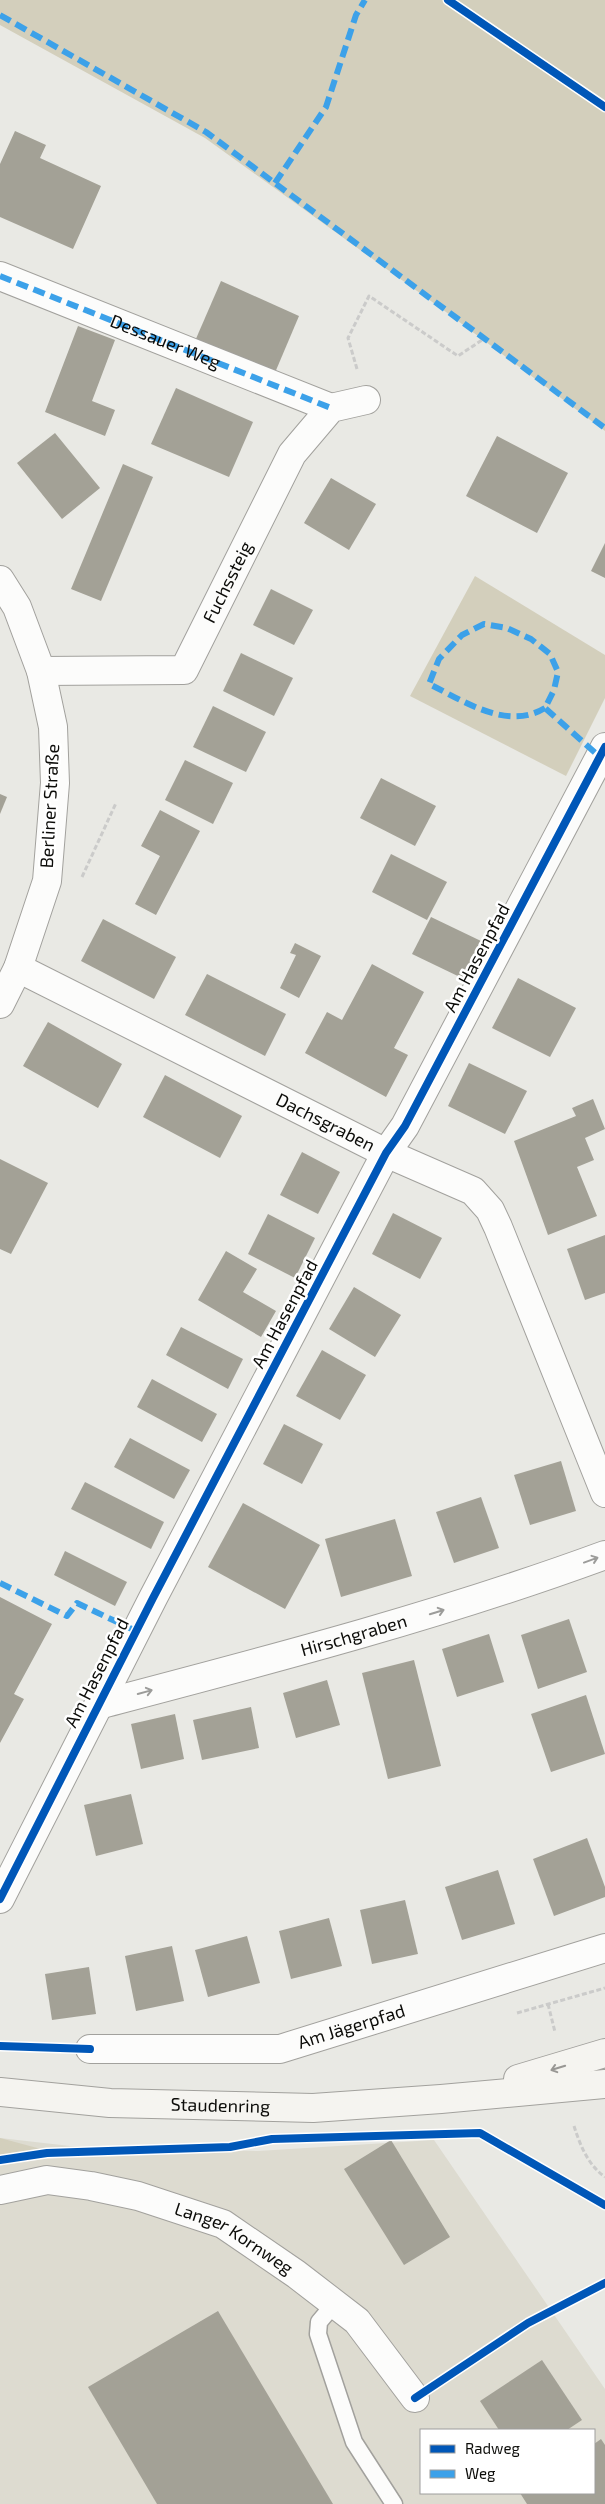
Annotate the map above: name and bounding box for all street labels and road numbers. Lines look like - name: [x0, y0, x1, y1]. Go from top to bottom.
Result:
- street label: Dessauer Weg: [107, 309, 224, 373]
- street label: Fuchssteig: [197, 537, 257, 626]
- street label: Berliner Straße: [35, 743, 63, 869]
- street label: Am Hasenpfad: [438, 900, 514, 1016]
- street label: Dachsgraben: [273, 1088, 379, 1156]
- street label: Am Hasenpfad: [246, 1256, 322, 1372]
- street label: Hirschgraben: [298, 1609, 409, 1660]
- street label: Am Hasenpfad: [59, 1614, 133, 1731]
- street label: Am Jägerpfad: [295, 1999, 408, 2053]
- street label: Staudenring: [170, 2092, 271, 2117]
- street label: Langer Kornweg: [172, 2197, 298, 2279]

